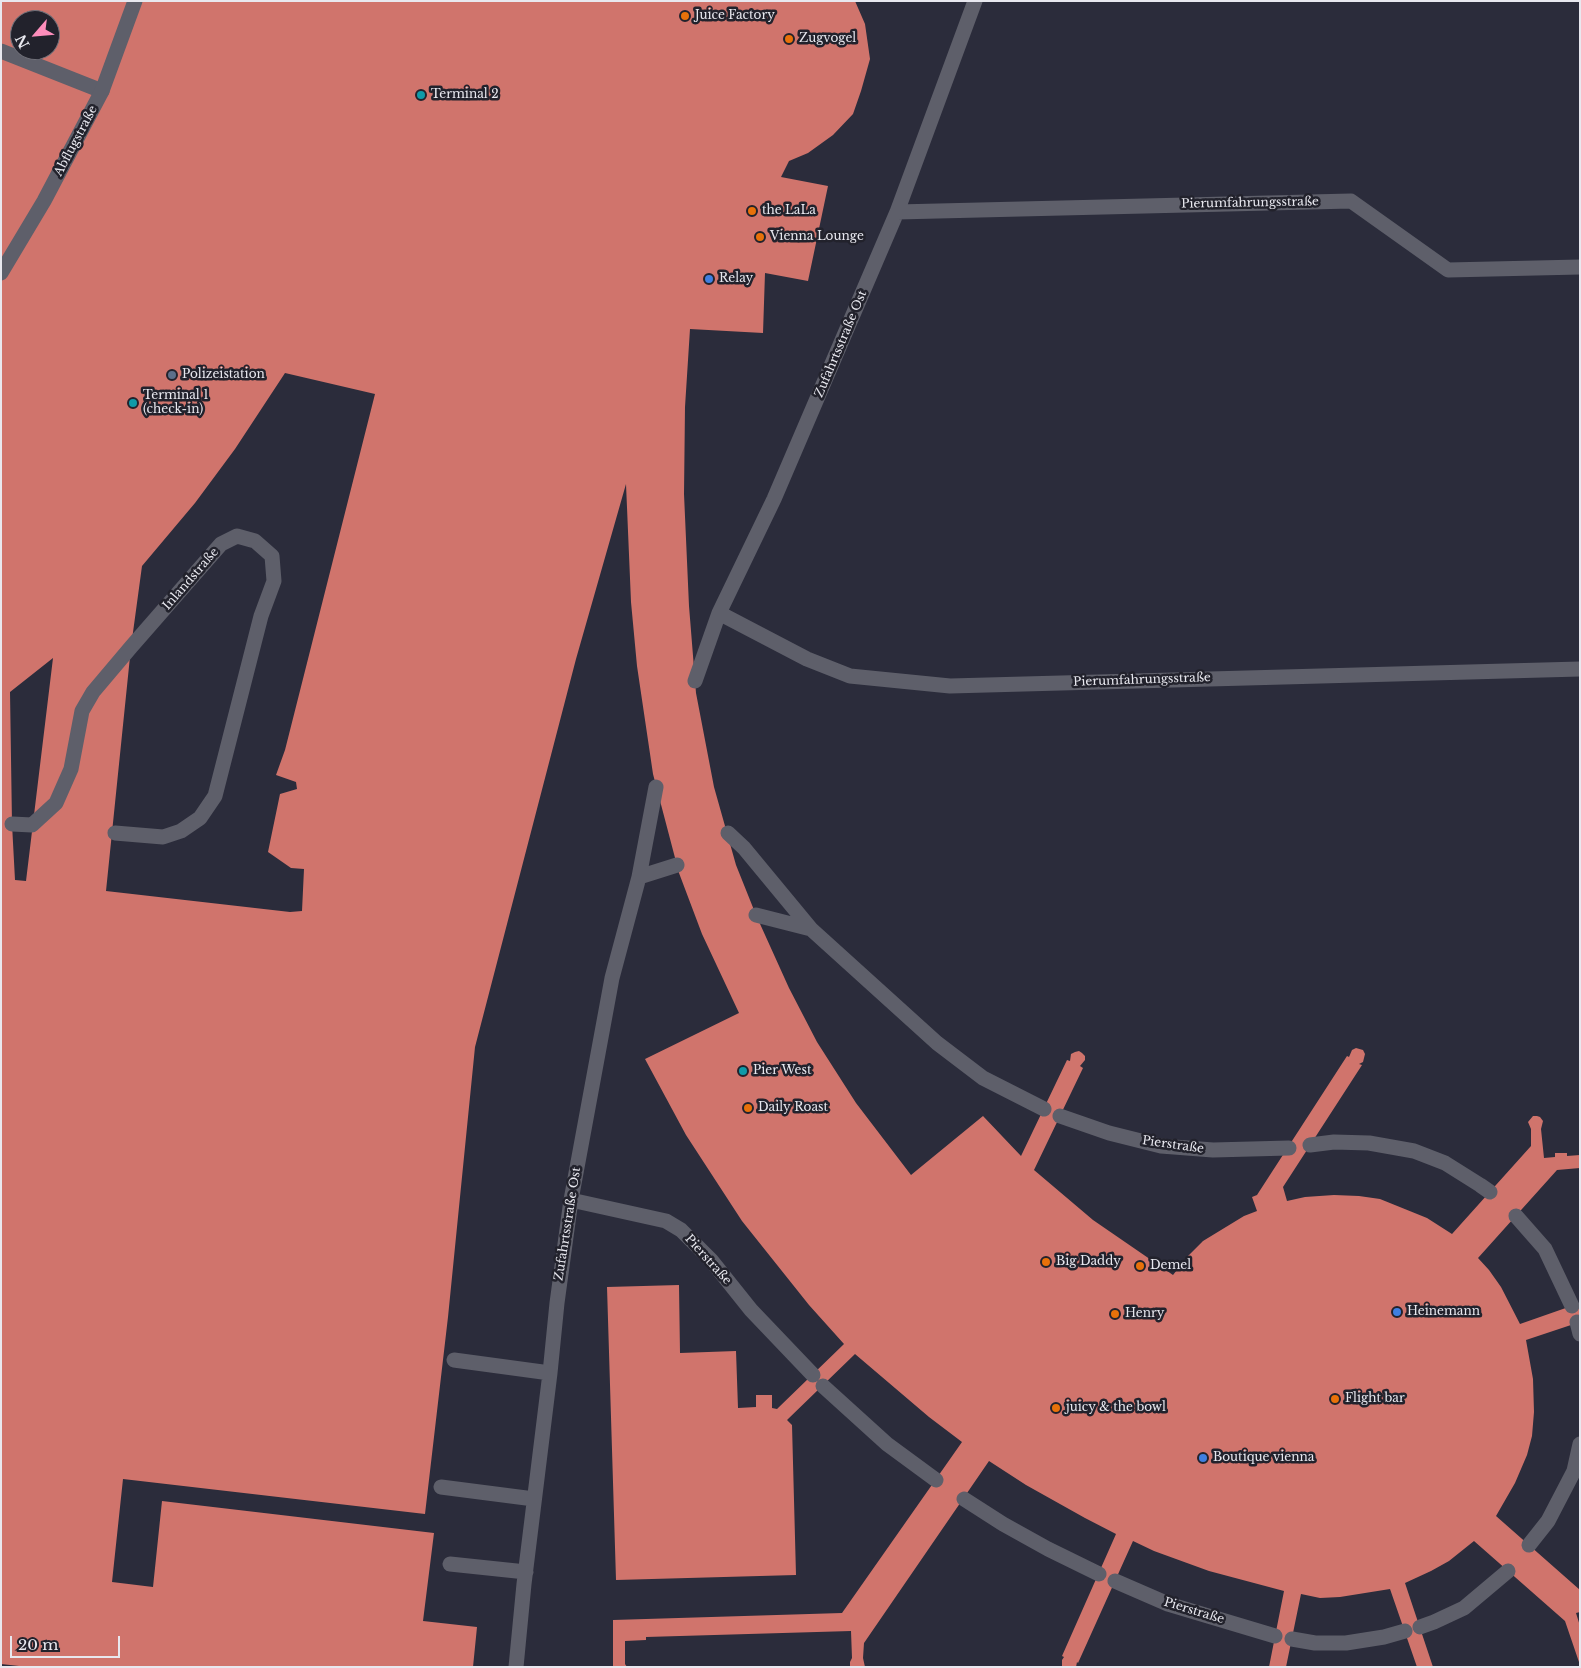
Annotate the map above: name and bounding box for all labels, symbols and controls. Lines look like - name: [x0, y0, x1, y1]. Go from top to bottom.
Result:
- place label: Juice Factory: [695, 9, 775, 23]
- north arrow: [10, 10, 60, 60]
- marker: Juice Factory: [679, 10, 691, 22]
- text: N: [12, 31, 34, 51]
- place label: Zugvogel: [799, 32, 856, 46]
- marker: Zugvogel: [783, 33, 795, 45]
- place label: Terminal 2: [431, 88, 499, 102]
- marker: Terminal 2: [415, 89, 427, 101]
- street label: Abflugstraße: [51, 103, 101, 179]
- street label: Pierumfahrungsstraße: [1181, 195, 1319, 211]
- place label: the LaLa: [762, 204, 816, 218]
- marker: the LaLa: [746, 205, 758, 217]
- place label: Vienna Lounge: [770, 230, 864, 244]
- marker: Vienna Lounge: [754, 231, 766, 243]
- place label: Relay: [719, 272, 753, 286]
- marker: Relay: [703, 273, 715, 285]
- street label: Zufahrtsstraße Ost: [812, 288, 870, 400]
- place label: Polizeistation: [182, 368, 265, 382]
- marker: Polizeistation: [166, 369, 178, 381]
- place label: Terminal 1 (check-in): [143, 389, 209, 417]
- marker: Terminal 1 (check-in): [127, 397, 139, 409]
- street label: Inlandstraße: [160, 545, 222, 613]
- street label: Pierumfahrungsstraße: [1073, 670, 1211, 690]
- place label: Pier West: [753, 1064, 811, 1078]
- marker: Pier West: [737, 1065, 749, 1077]
- place label: Daily Roast: [758, 1101, 828, 1115]
- marker: Daily Roast: [742, 1102, 754, 1114]
- street label: Pierstraße: [1141, 1134, 1205, 1156]
- street label: Zufahrtsstraße Ost: [552, 1166, 584, 1282]
- street label: Pierstraße: [682, 1232, 734, 1288]
- place label: Big Daddy: [1056, 1255, 1121, 1269]
- marker: Big Daddy: [1040, 1256, 1052, 1268]
- place label: Demel: [1150, 1259, 1191, 1273]
- marker: Demel: [1134, 1260, 1146, 1272]
- place label: Heinemann: [1407, 1305, 1480, 1319]
- marker: Heinemann: [1391, 1306, 1403, 1318]
- place label: Henry: [1125, 1307, 1164, 1321]
- marker: Henry: [1109, 1308, 1121, 1320]
- place label: Flight bar: [1345, 1392, 1405, 1406]
- marker: Flight bar: [1329, 1393, 1341, 1405]
- place label: juicy & the bowl: [1066, 1401, 1166, 1415]
- marker: juicy & the bowl: [1050, 1402, 1062, 1414]
- place label: Boutique vienna: [1213, 1451, 1314, 1465]
- marker: Boutique vienna: [1197, 1452, 1209, 1464]
- street label: Pierstraße: [1162, 1595, 1226, 1627]
- scale bar: [12, 1626, 122, 1658]
- text: 20 m: [18, 1635, 58, 1654]

